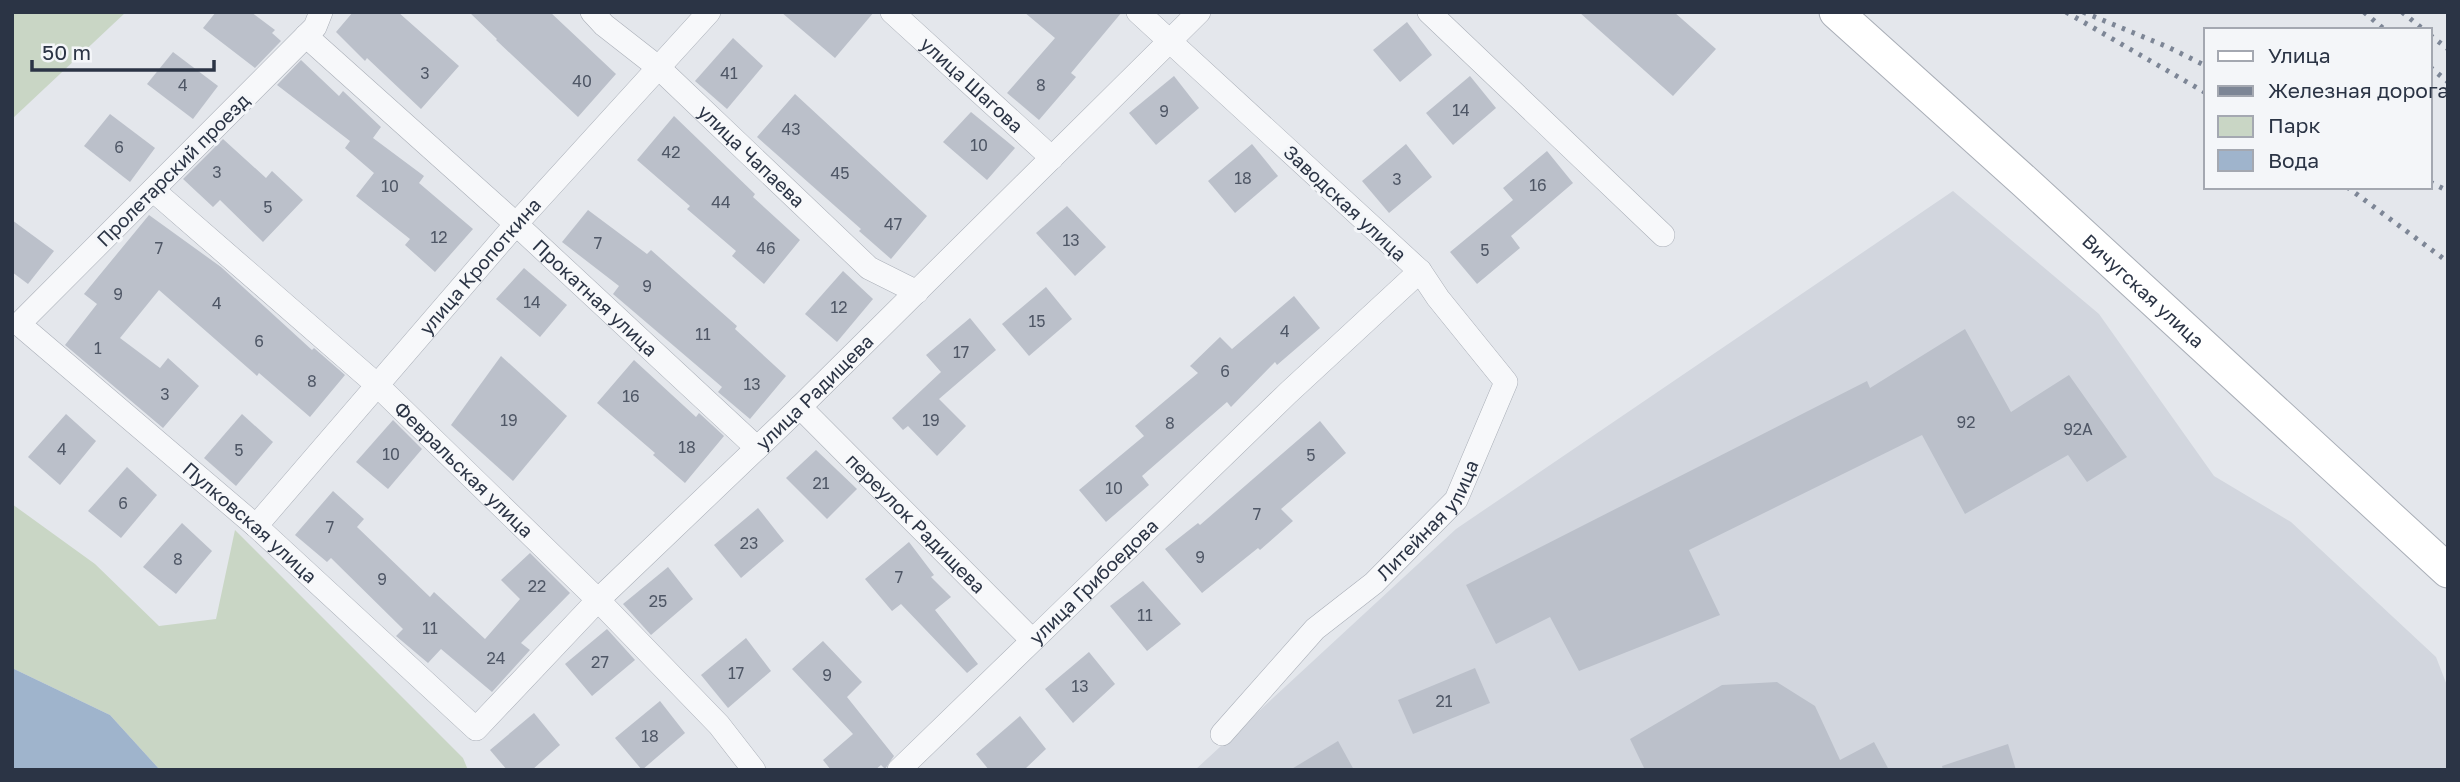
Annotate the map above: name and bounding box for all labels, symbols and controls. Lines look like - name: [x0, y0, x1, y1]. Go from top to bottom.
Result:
- scale bar: [32, 28, 214, 72]
- legend: [2204, 28, 2432, 189]
- street label: улица Шагова: [916, 32, 1028, 137]
- text: 50 m: [42, 39, 91, 65]
- text: Улица: [2268, 42, 2331, 68]
- house number: 3: [420, 63, 430, 83]
- house number: 41: [720, 63, 738, 83]
- house number: 40: [572, 71, 592, 91]
- house number: 4: [178, 75, 188, 95]
- house number: 8: [1036, 75, 1046, 95]
- text: Железная дорога: [2268, 77, 2449, 103]
- street label: Пролетарский проезд: [91, 88, 254, 251]
- street label: улица Чапаева: [694, 99, 810, 212]
- house number: 14: [1452, 100, 1470, 120]
- house number: 9: [1159, 101, 1169, 121]
- text: Парк: [2268, 112, 2321, 138]
- house number: 43: [781, 119, 801, 139]
- house number: 10: [970, 135, 988, 155]
- house number: 6: [114, 137, 124, 157]
- street label: Заводская улица: [1279, 140, 1411, 265]
- house number: 42: [661, 142, 681, 162]
- text: Вода: [2268, 147, 2319, 173]
- house number: 3: [212, 162, 222, 182]
- house number: 45: [830, 163, 850, 183]
- house number: 18: [1234, 168, 1252, 188]
- house number: 3: [1392, 169, 1402, 189]
- house number: 16: [1529, 175, 1547, 195]
- house number: 10: [381, 176, 399, 196]
- house number: 44: [711, 192, 731, 212]
- street label: улица Кропоткина: [414, 193, 545, 339]
- house number: 5: [263, 197, 273, 217]
- house number: 47: [884, 214, 902, 234]
- house number: 12: [430, 227, 448, 247]
- street label: Вичугская улица: [2078, 229, 2209, 352]
- house number: 13: [1062, 230, 1080, 250]
- house number: 7: [594, 233, 602, 253]
- street label: Прокатная улица: [529, 234, 663, 361]
- house number: 7: [155, 238, 163, 258]
- house number: 46: [756, 238, 776, 258]
- house number: 5: [1480, 240, 1490, 260]
- house number: 9: [642, 276, 652, 296]
- house number: 9: [113, 284, 123, 304]
- house number: 14: [523, 292, 541, 312]
- house number: 4: [212, 293, 222, 313]
- house number: 12: [830, 297, 848, 317]
- house number: 15: [1028, 311, 1046, 331]
- house number: 4: [1280, 321, 1290, 341]
- house number: 11: [695, 324, 711, 344]
- street label: улица Радищева: [751, 329, 878, 454]
- house number: 6: [254, 331, 264, 351]
- house number: 1: [94, 338, 102, 358]
- house number: 17: [953, 342, 969, 362]
- house number: 6: [1220, 361, 1230, 381]
- house number: 8: [307, 371, 317, 391]
- house number: 13: [743, 374, 761, 394]
- house number: 3: [160, 384, 170, 404]
- house number: 16: [622, 386, 640, 406]
- street label: Февральская улица: [390, 396, 538, 542]
- house number: 19: [500, 410, 518, 430]
- house number: 19: [922, 410, 940, 430]
- house number: 92: [1957, 412, 1975, 432]
- house number: 8: [1165, 413, 1175, 433]
- house number: 92А: [2063, 419, 2093, 439]
- house number: 18: [678, 437, 696, 457]
- house number: 4: [57, 439, 67, 459]
- house number: 5: [234, 440, 244, 460]
- house number: 10: [382, 444, 400, 464]
- house number: 5: [1306, 445, 1316, 465]
- street label: переулок Радищева: [842, 448, 991, 598]
- street label: Литейная улица: [1372, 456, 1483, 585]
- street label: Пулковская улица: [178, 457, 322, 588]
- house number: 21: [812, 473, 830, 493]
- house number: 10: [1105, 478, 1123, 498]
- house number: 6: [118, 493, 128, 513]
- house number: 7: [1253, 504, 1261, 524]
- street label: улица Грибоедова: [1024, 514, 1162, 649]
- house number: 7: [326, 517, 334, 537]
- house number: 23: [740, 533, 758, 553]
- house number: 9: [1195, 547, 1205, 567]
- house number: 8: [173, 549, 183, 569]
- house number: 7: [895, 567, 903, 587]
- house number: 9: [377, 569, 387, 589]
- house number: 22: [528, 576, 546, 596]
- house number: 25: [649, 591, 667, 611]
- house number: 11: [1137, 605, 1153, 625]
- house number: 11: [422, 618, 438, 638]
- house number: 24: [486, 648, 506, 668]
- house number: 27: [591, 652, 609, 672]
- house number: 17: [728, 663, 744, 683]
- house number: 9: [822, 665, 832, 685]
- house number: 13: [1071, 676, 1089, 696]
- house number: 21: [1435, 691, 1453, 711]
- house number: 18: [641, 726, 659, 746]

